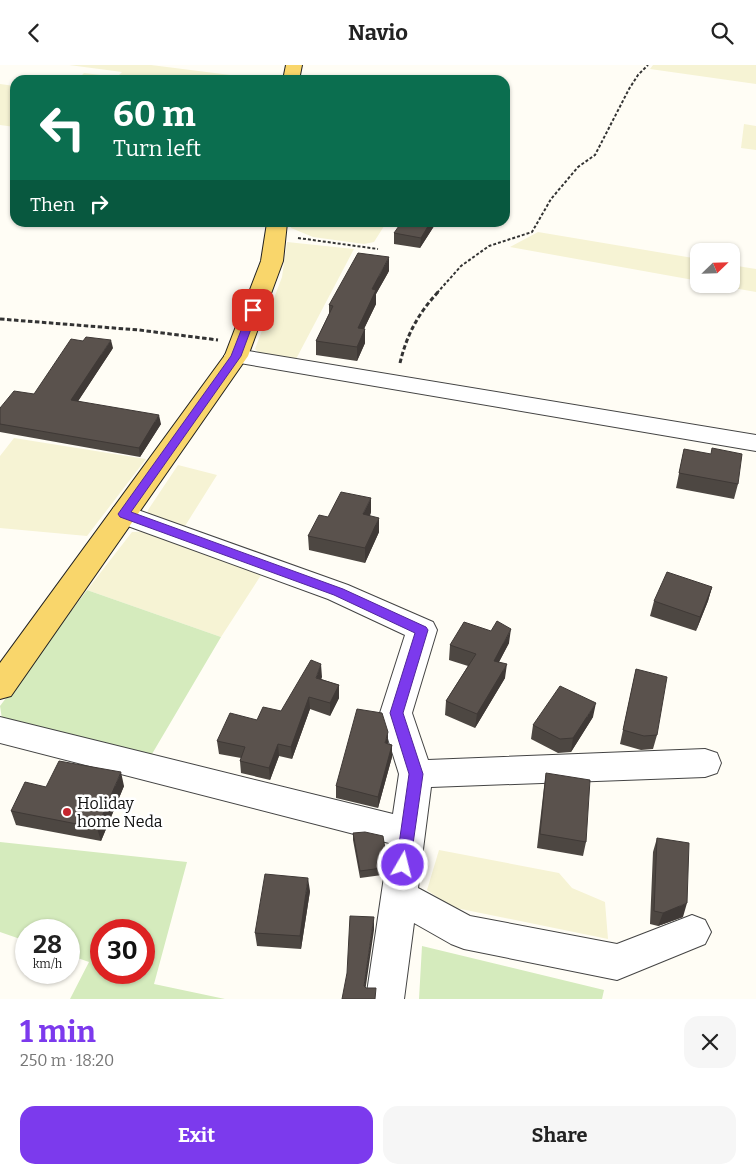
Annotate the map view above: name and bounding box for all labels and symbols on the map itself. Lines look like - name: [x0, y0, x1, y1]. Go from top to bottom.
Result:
- north arrow: [690, 243, 740, 293]
- pin: [232, 289, 274, 331]
- place label: Holiday home Neda: [77, 794, 163, 831]
- marker: Holiday home Neda: [61, 806, 73, 818]
- position arrow: [376, 838, 428, 890]
- speed limit sign: 30: [90, 919, 155, 984]

